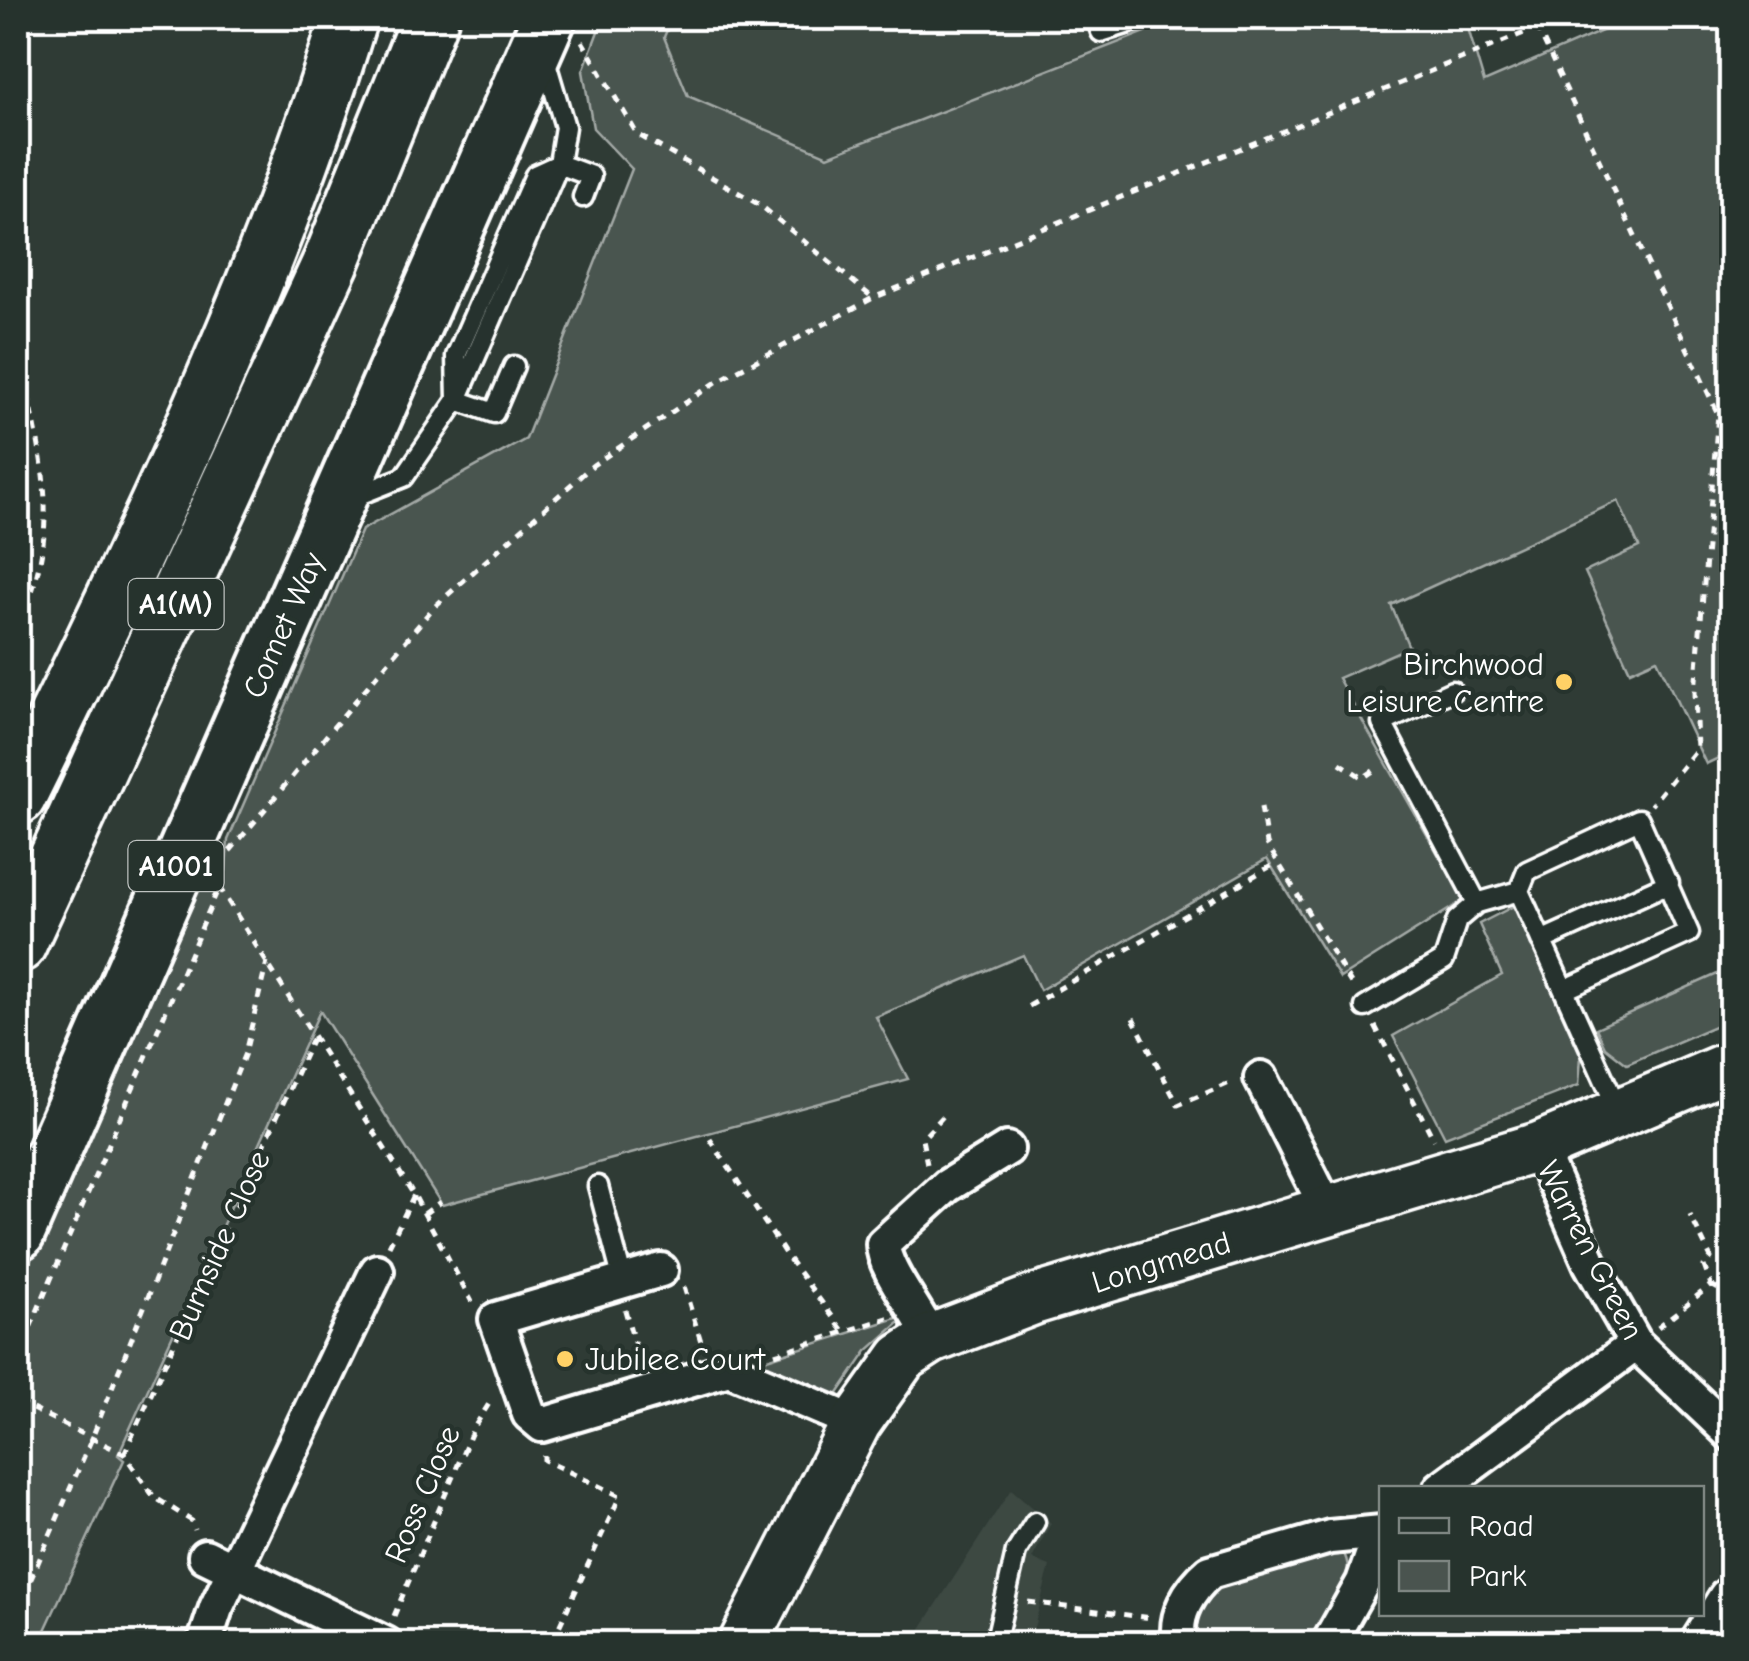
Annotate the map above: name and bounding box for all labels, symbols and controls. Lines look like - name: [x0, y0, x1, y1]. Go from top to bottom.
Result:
- street label: Comet Way: [235, 546, 332, 704]
- road number: A1(M): [128, 579, 224, 629]
- place label: Birchwood Leisure Centre: [1346, 646, 1544, 720]
- marker: Birchwood Leisure Centre: [1553, 671, 1575, 693]
- road number: A1001: [128, 841, 224, 891]
- street label: Burnside Close: [161, 1145, 278, 1346]
- street label: Warren Green: [1530, 1154, 1652, 1346]
- street label: Longmead: [1087, 1224, 1235, 1301]
- place label: Jubilee Court: [585, 1341, 766, 1378]
- marker: Jubilee Court: [554, 1348, 576, 1370]
- street label: Ross Close: [377, 1420, 468, 1568]
- legend: [1379, 1486, 1704, 1616]
- text: Road: [1469, 1509, 1534, 1544]
- text: Park: [1469, 1559, 1527, 1594]

